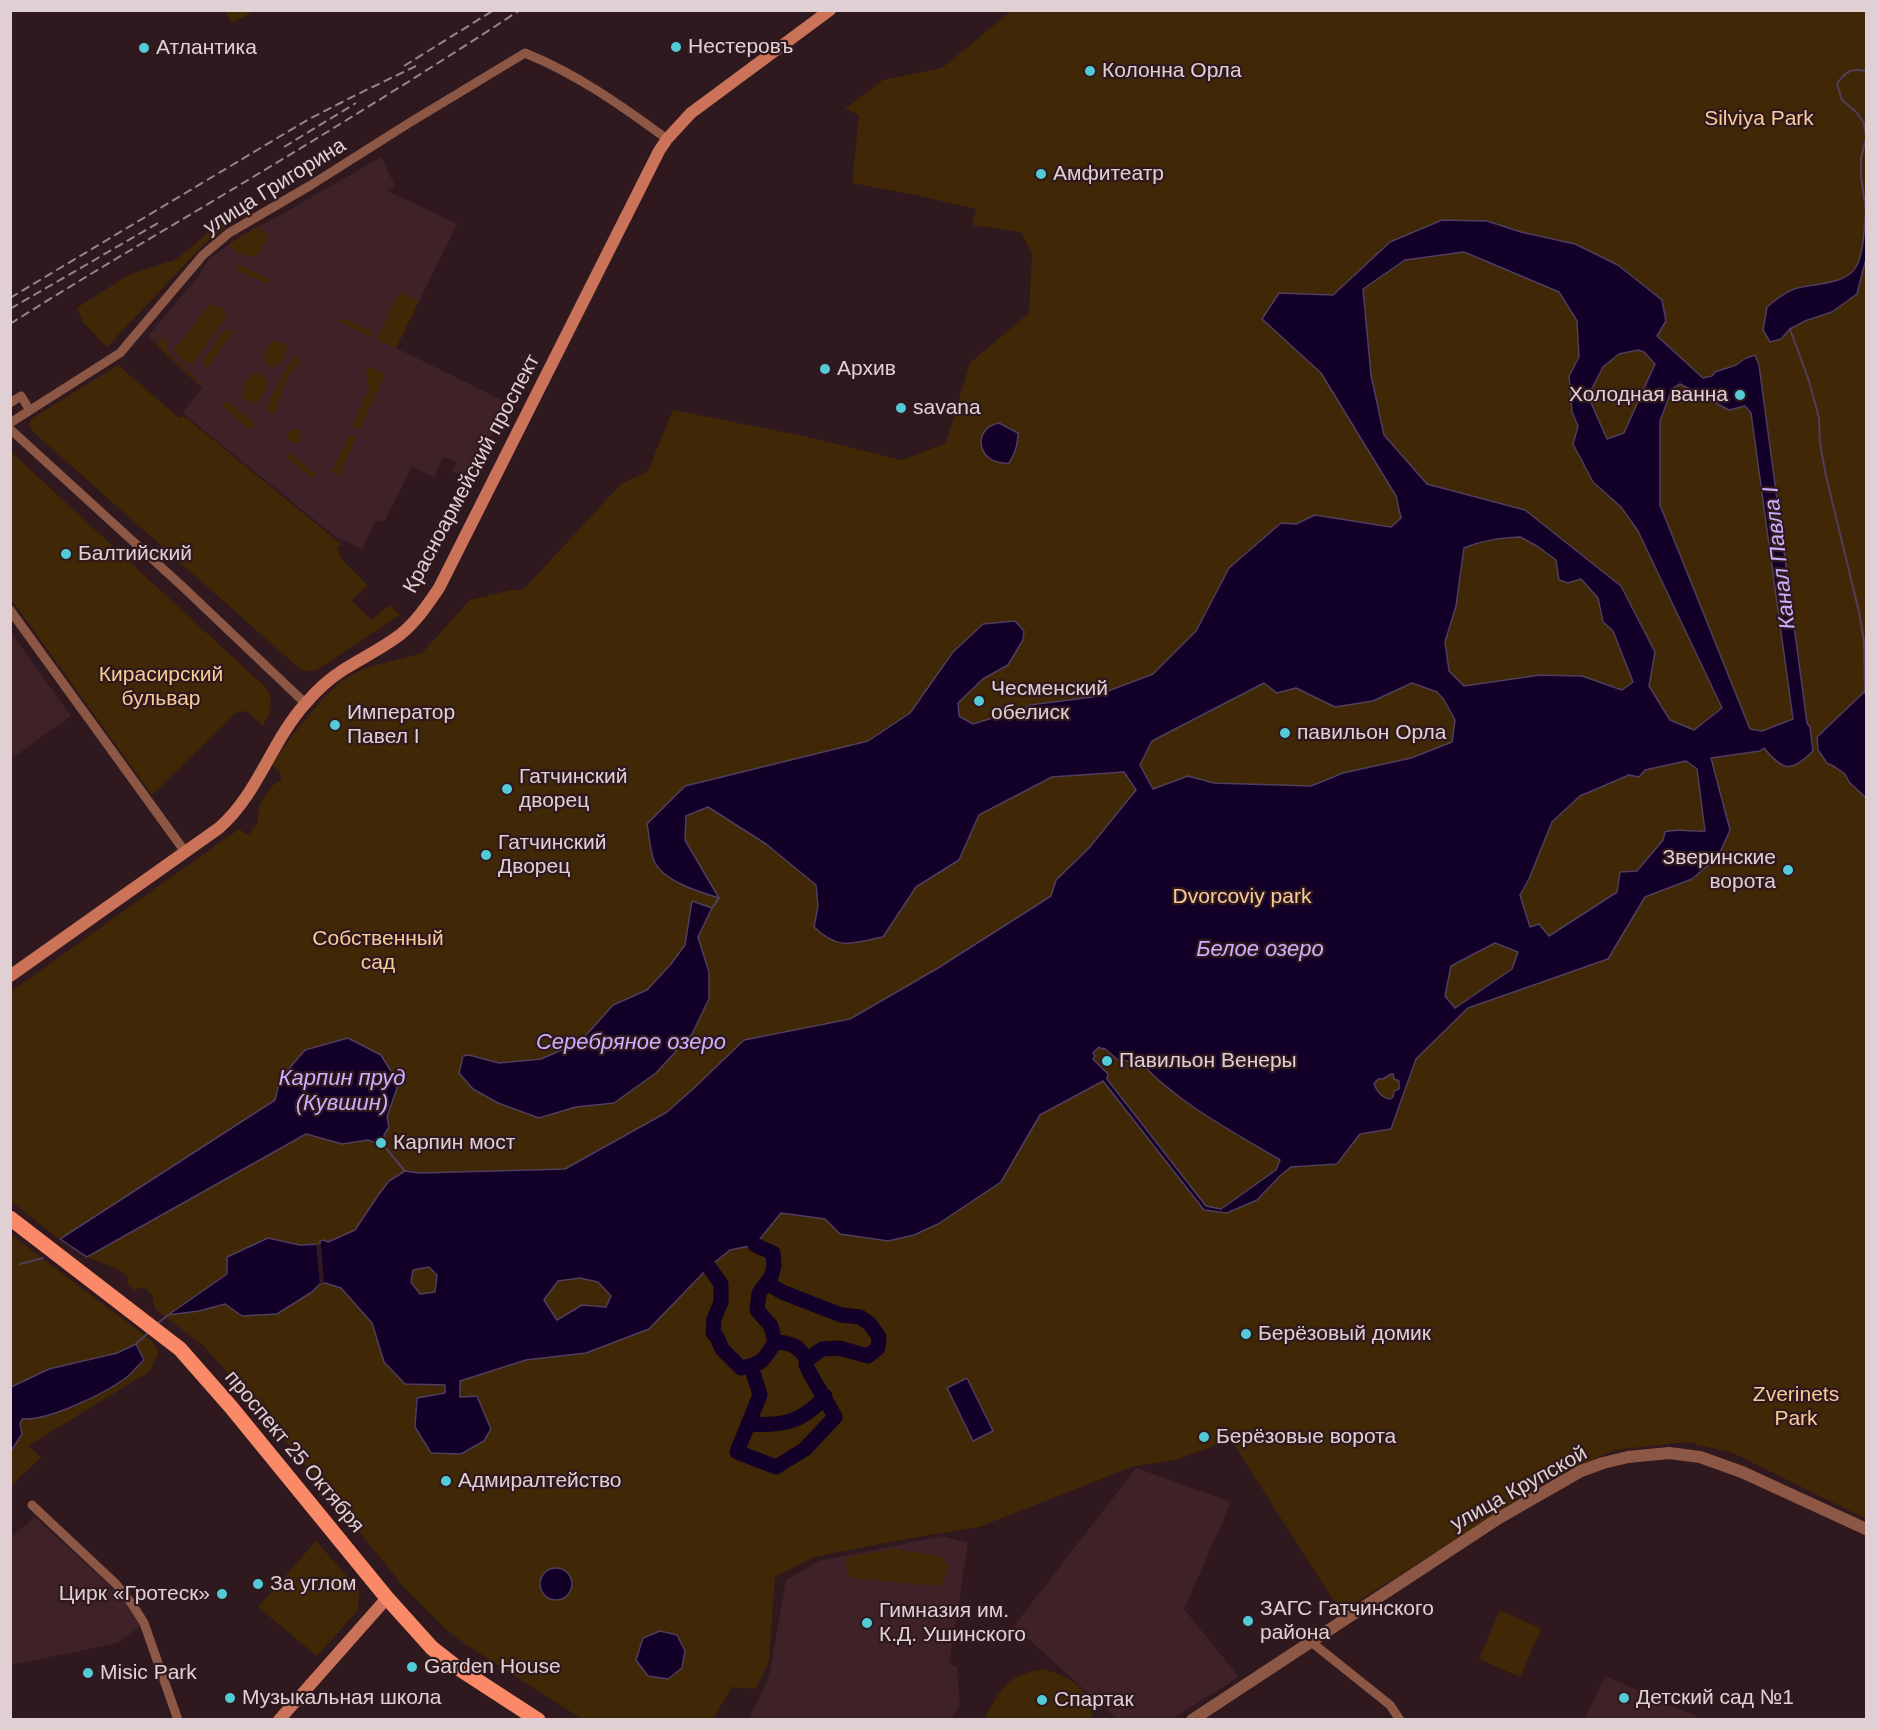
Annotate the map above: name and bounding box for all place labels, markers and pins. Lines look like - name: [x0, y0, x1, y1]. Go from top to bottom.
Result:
- place label: Нестеровъ: [688, 34, 793, 60]
- place label: Атлантика: [156, 35, 257, 61]
- marker: Нестеровъ: [669, 40, 683, 54]
- marker: Атлантика: [137, 41, 151, 55]
- place label: Колонна Орла: [1102, 58, 1242, 84]
- marker: Колонна Орла: [1083, 64, 1097, 78]
- place label: Амфитеатр: [1053, 161, 1164, 187]
- marker: Амфитеатр: [1034, 167, 1048, 181]
- place label: Архив: [837, 356, 896, 382]
- marker: Архив: [818, 362, 832, 376]
- place label: Холодная ванна: [1569, 382, 1728, 408]
- marker: Холодная ванна: [1733, 388, 1747, 402]
- place label: savana: [913, 395, 981, 421]
- marker: savana: [894, 401, 908, 415]
- place label: Балтийский: [78, 541, 192, 567]
- marker: Балтийский: [59, 547, 73, 561]
- place label: Чесменский обелиск: [991, 676, 1108, 726]
- marker: Чесменский обелиск: [972, 694, 986, 708]
- place label: Император Павел I: [347, 700, 455, 750]
- marker: Император Павел I: [328, 718, 342, 732]
- place label: павильон Орла: [1297, 720, 1446, 746]
- marker: павильон Орла: [1278, 726, 1292, 740]
- place label: Гатчинский дворец: [519, 764, 627, 814]
- marker: Гатчинский дворец: [500, 782, 514, 796]
- place label: Гатчинский Дворец: [498, 830, 606, 880]
- place label: Зверинские ворота: [1663, 845, 1776, 895]
- marker: Гатчинский Дворец: [479, 848, 493, 862]
- marker: Зверинские ворота: [1781, 863, 1795, 877]
- place label: Павильон Венеры: [1119, 1048, 1297, 1074]
- marker: Павильон Венеры: [1100, 1054, 1114, 1068]
- place label: Карпин мост: [393, 1130, 515, 1156]
- marker: Карпин мост: [374, 1136, 388, 1150]
- place label: Берёзовый домик: [1258, 1321, 1431, 1347]
- marker: Берёзовый домик: [1239, 1327, 1253, 1341]
- place label: Берёзовые ворота: [1216, 1424, 1396, 1450]
- marker: Берёзовые ворота: [1197, 1430, 1211, 1444]
- place label: Адмиралтейство: [458, 1468, 622, 1494]
- marker: Адмиралтейство: [439, 1474, 453, 1488]
- place label: За углом: [270, 1571, 357, 1597]
- marker: За углом: [251, 1577, 265, 1591]
- place label: Цирк «Гротеск»: [59, 1581, 210, 1607]
- marker: Цирк «Гротеск»: [215, 1587, 229, 1601]
- place label: ЗАГС Гатчинского района: [1260, 1596, 1434, 1646]
- place label: Гимназия им. К.Д. Ушинского: [879, 1598, 1026, 1648]
- marker: ЗАГС Гатчинского района: [1241, 1614, 1255, 1628]
- marker: Гимназия им. К.Д. Ушинского: [860, 1616, 874, 1630]
- place label: Garden House: [424, 1654, 561, 1680]
- place label: Misic Park: [100, 1660, 197, 1686]
- marker: Garden House: [405, 1660, 419, 1674]
- marker: Misic Park: [81, 1666, 95, 1680]
- place label: Музыкальная школа: [242, 1685, 441, 1711]
- place label: Детский сад №1: [1636, 1685, 1794, 1711]
- place label: Спартак: [1054, 1687, 1134, 1713]
- marker: Музыкальная школа: [223, 1691, 237, 1705]
- marker: Детский сад №1: [1617, 1691, 1631, 1705]
- marker: Спартак: [1035, 1693, 1049, 1707]

